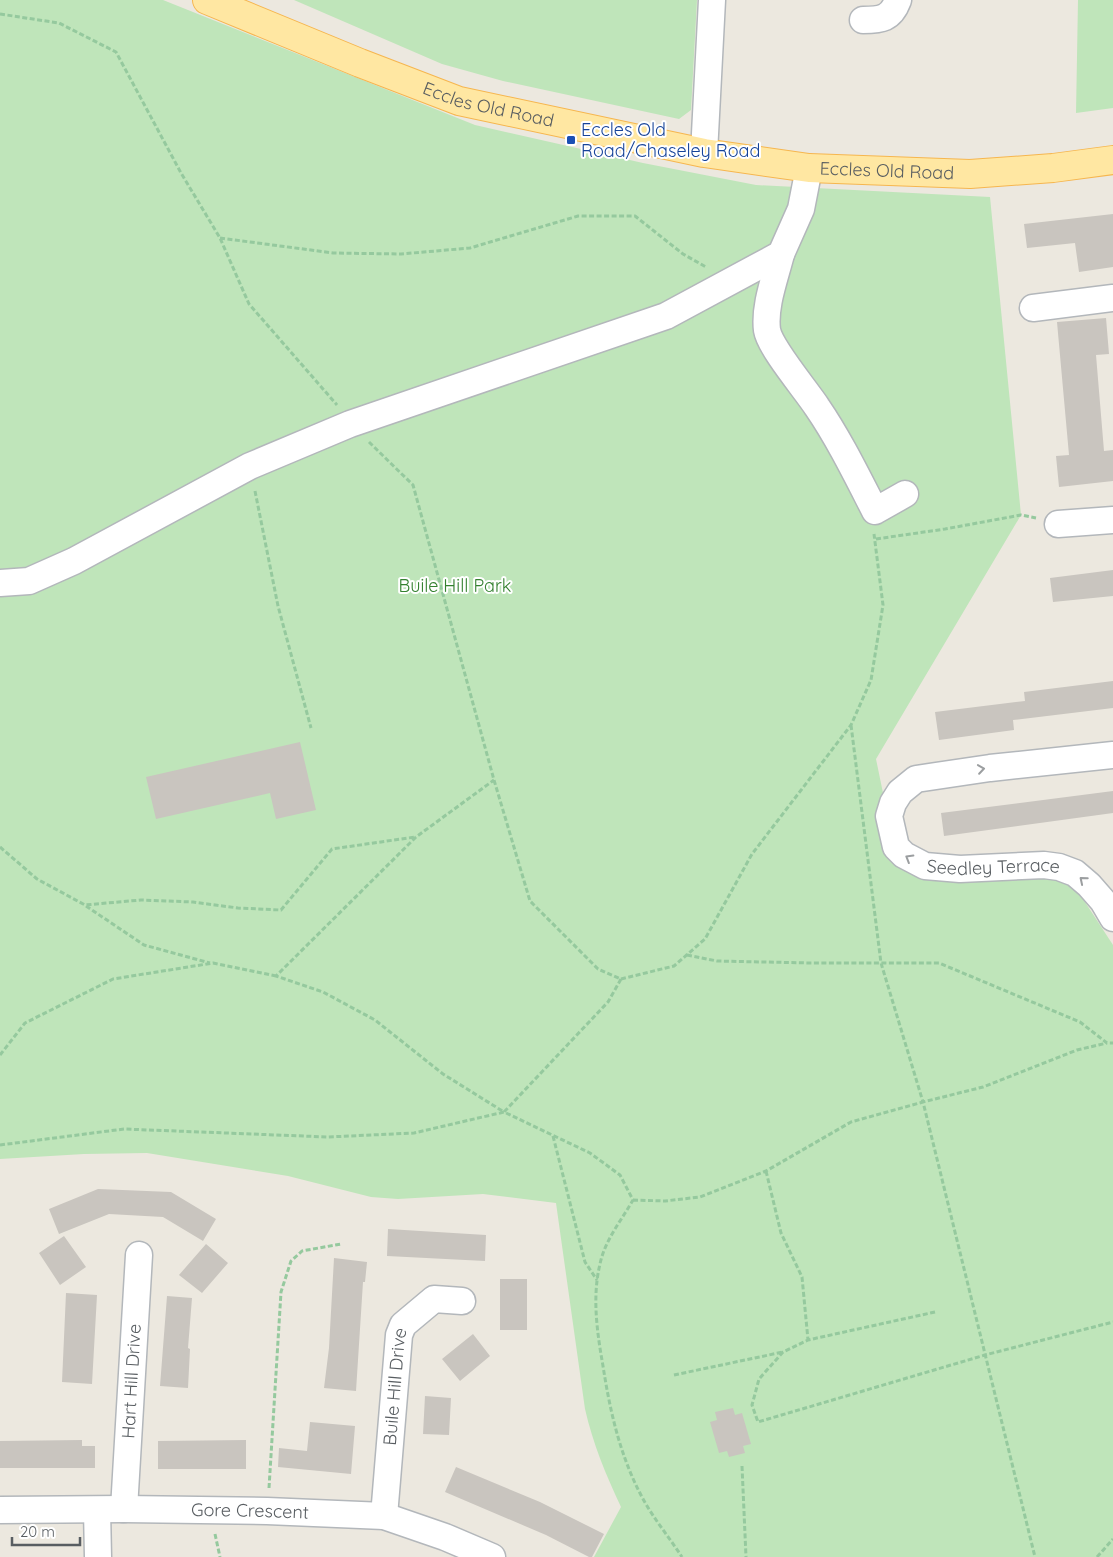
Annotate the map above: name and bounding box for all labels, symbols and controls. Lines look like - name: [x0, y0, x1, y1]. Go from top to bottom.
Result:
- street label: Eccles Old Road: [420, 76, 556, 132]
- place label: Eccles Old Road/Chaseley Road: [581, 118, 760, 162]
- marker: Eccles Old Road/Chaseley Road: [565, 134, 577, 146]
- street label: Eccles Old Road: [819, 156, 955, 184]
- park label: Buile Hill Park: [399, 574, 511, 597]
- one-way arrow: [978, 764, 986, 775]
- street label: Seedley Terrace: [926, 853, 1061, 880]
- one-way arrow: [906, 854, 915, 864]
- one-way arrow: [1080, 876, 1089, 885]
- street label: Hart Hill Drive: [116, 1323, 146, 1439]
- street label: Buile Hill Drive: [378, 1324, 412, 1446]
- street label: Gore Crescent: [191, 1498, 309, 1524]
- scale bar: [12, 1514, 80, 1546]
- text: 20 m: [20, 1522, 55, 1541]

